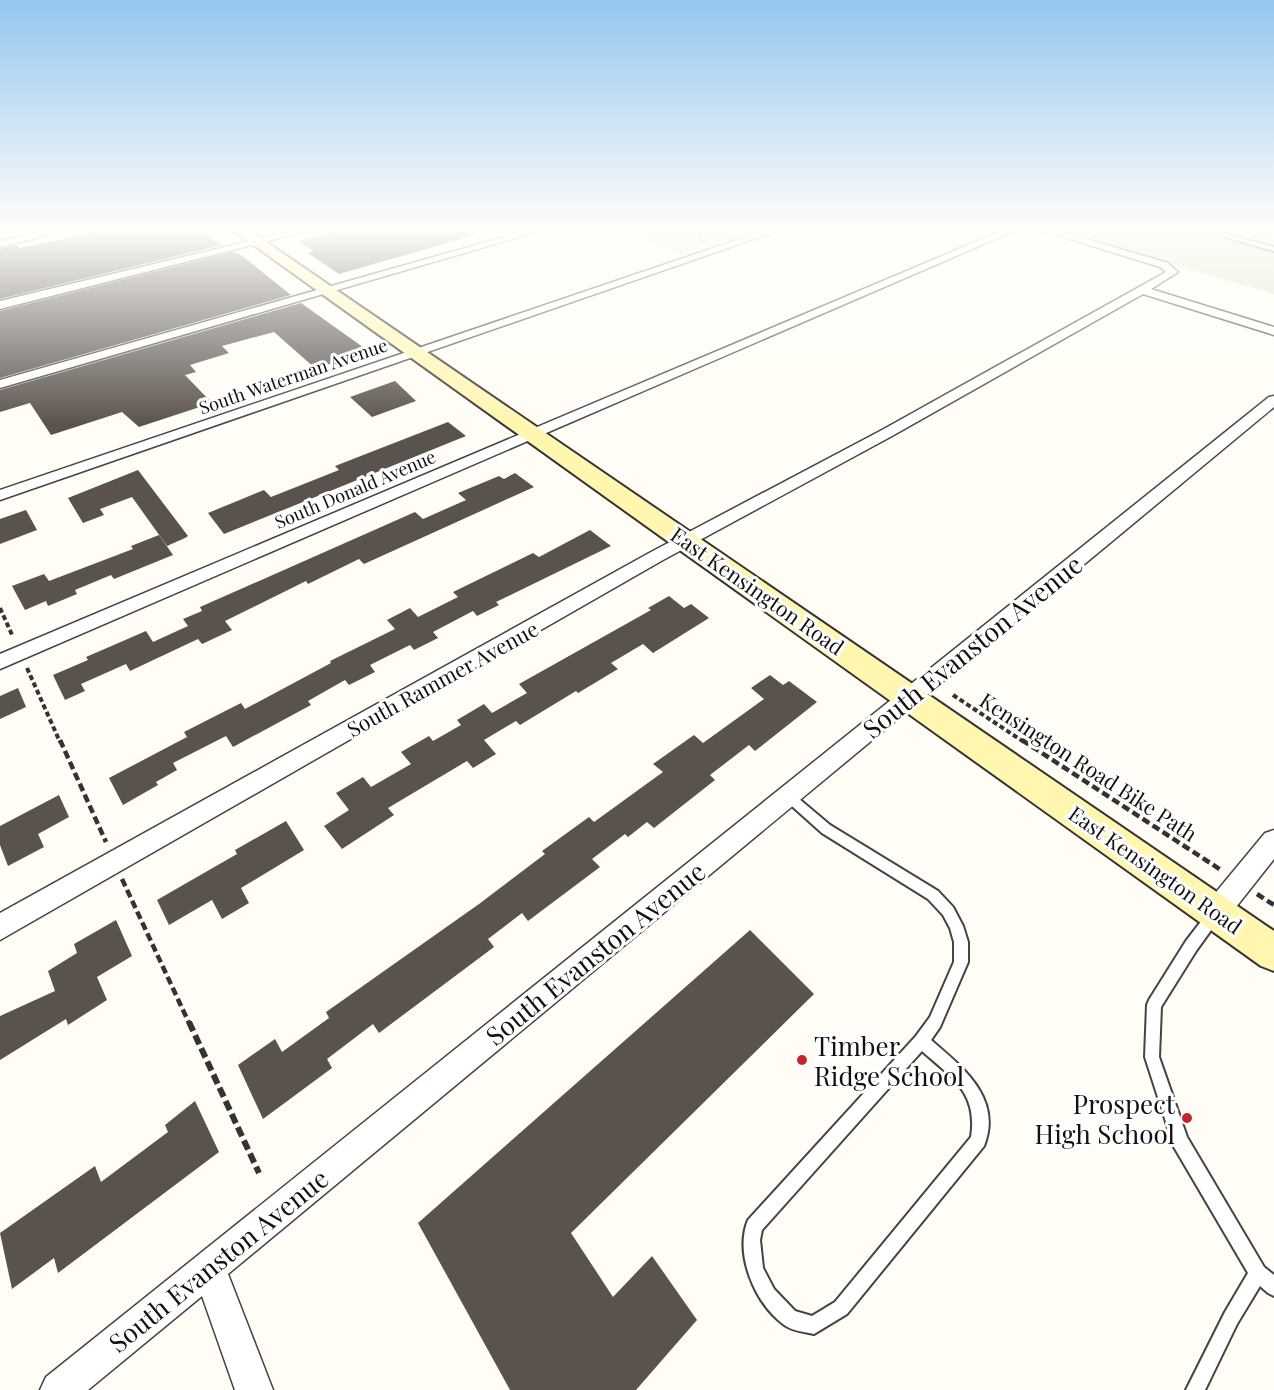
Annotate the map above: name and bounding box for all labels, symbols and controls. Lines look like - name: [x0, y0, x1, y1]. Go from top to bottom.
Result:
- street label: South Waterman Avenue: [196, 332, 390, 420]
- street label: South Donald Avenue: [271, 444, 439, 534]
- street label: East Kensington Road: [666, 520, 850, 660]
- street label: South Evanston Avenue: [855, 546, 1089, 746]
- street label: South Rammer Avenue: [341, 614, 543, 742]
- street label: Kensington Road Bike Path: [975, 685, 1204, 847]
- street label: East Kensington Road: [1064, 799, 1248, 939]
- street label: South Evanston Avenue: [478, 853, 712, 1053]
- place label: Timber Ridge School: [814, 1028, 964, 1093]
- marker: Timber Ridge School: [795, 1053, 809, 1067]
- place label: Prospect High School: [1035, 1086, 1176, 1151]
- marker: Prospect High School: [1180, 1111, 1194, 1125]
- street label: South Evanston Avenue: [101, 1160, 335, 1360]

